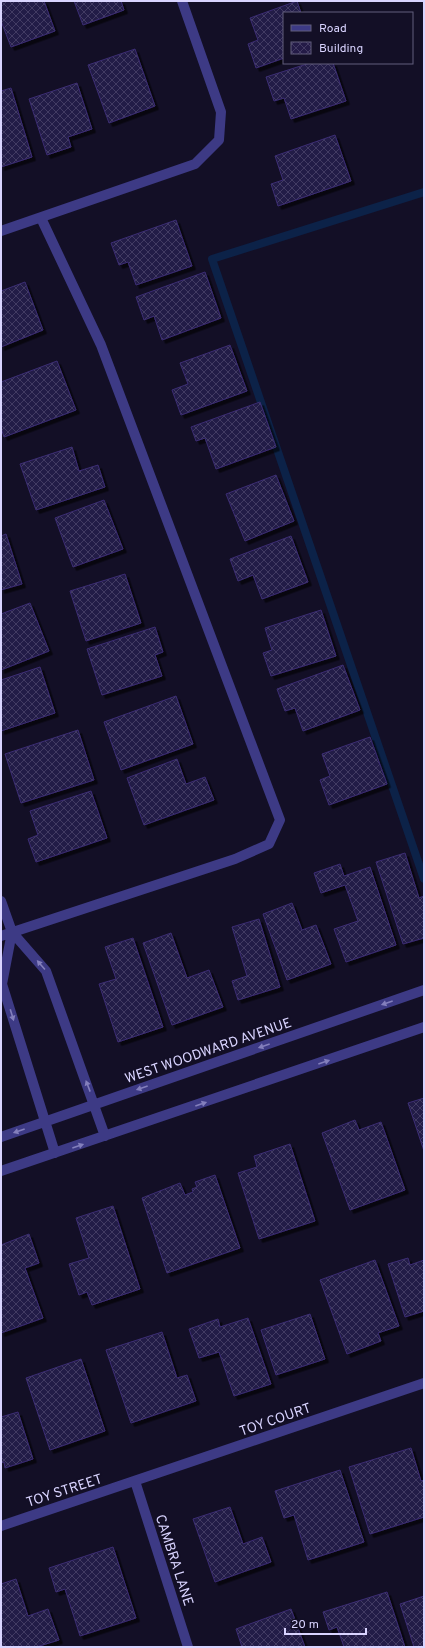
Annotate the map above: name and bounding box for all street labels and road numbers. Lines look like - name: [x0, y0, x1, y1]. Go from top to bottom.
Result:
- street label: WEST WOODWARD AVENUE: [123, 1015, 294, 1088]
- street label: TOY COURT: [237, 1400, 314, 1441]
- street label: TOY STREET: [24, 1471, 105, 1512]
- street label: CAMBRA LANE: [151, 1513, 196, 1608]

